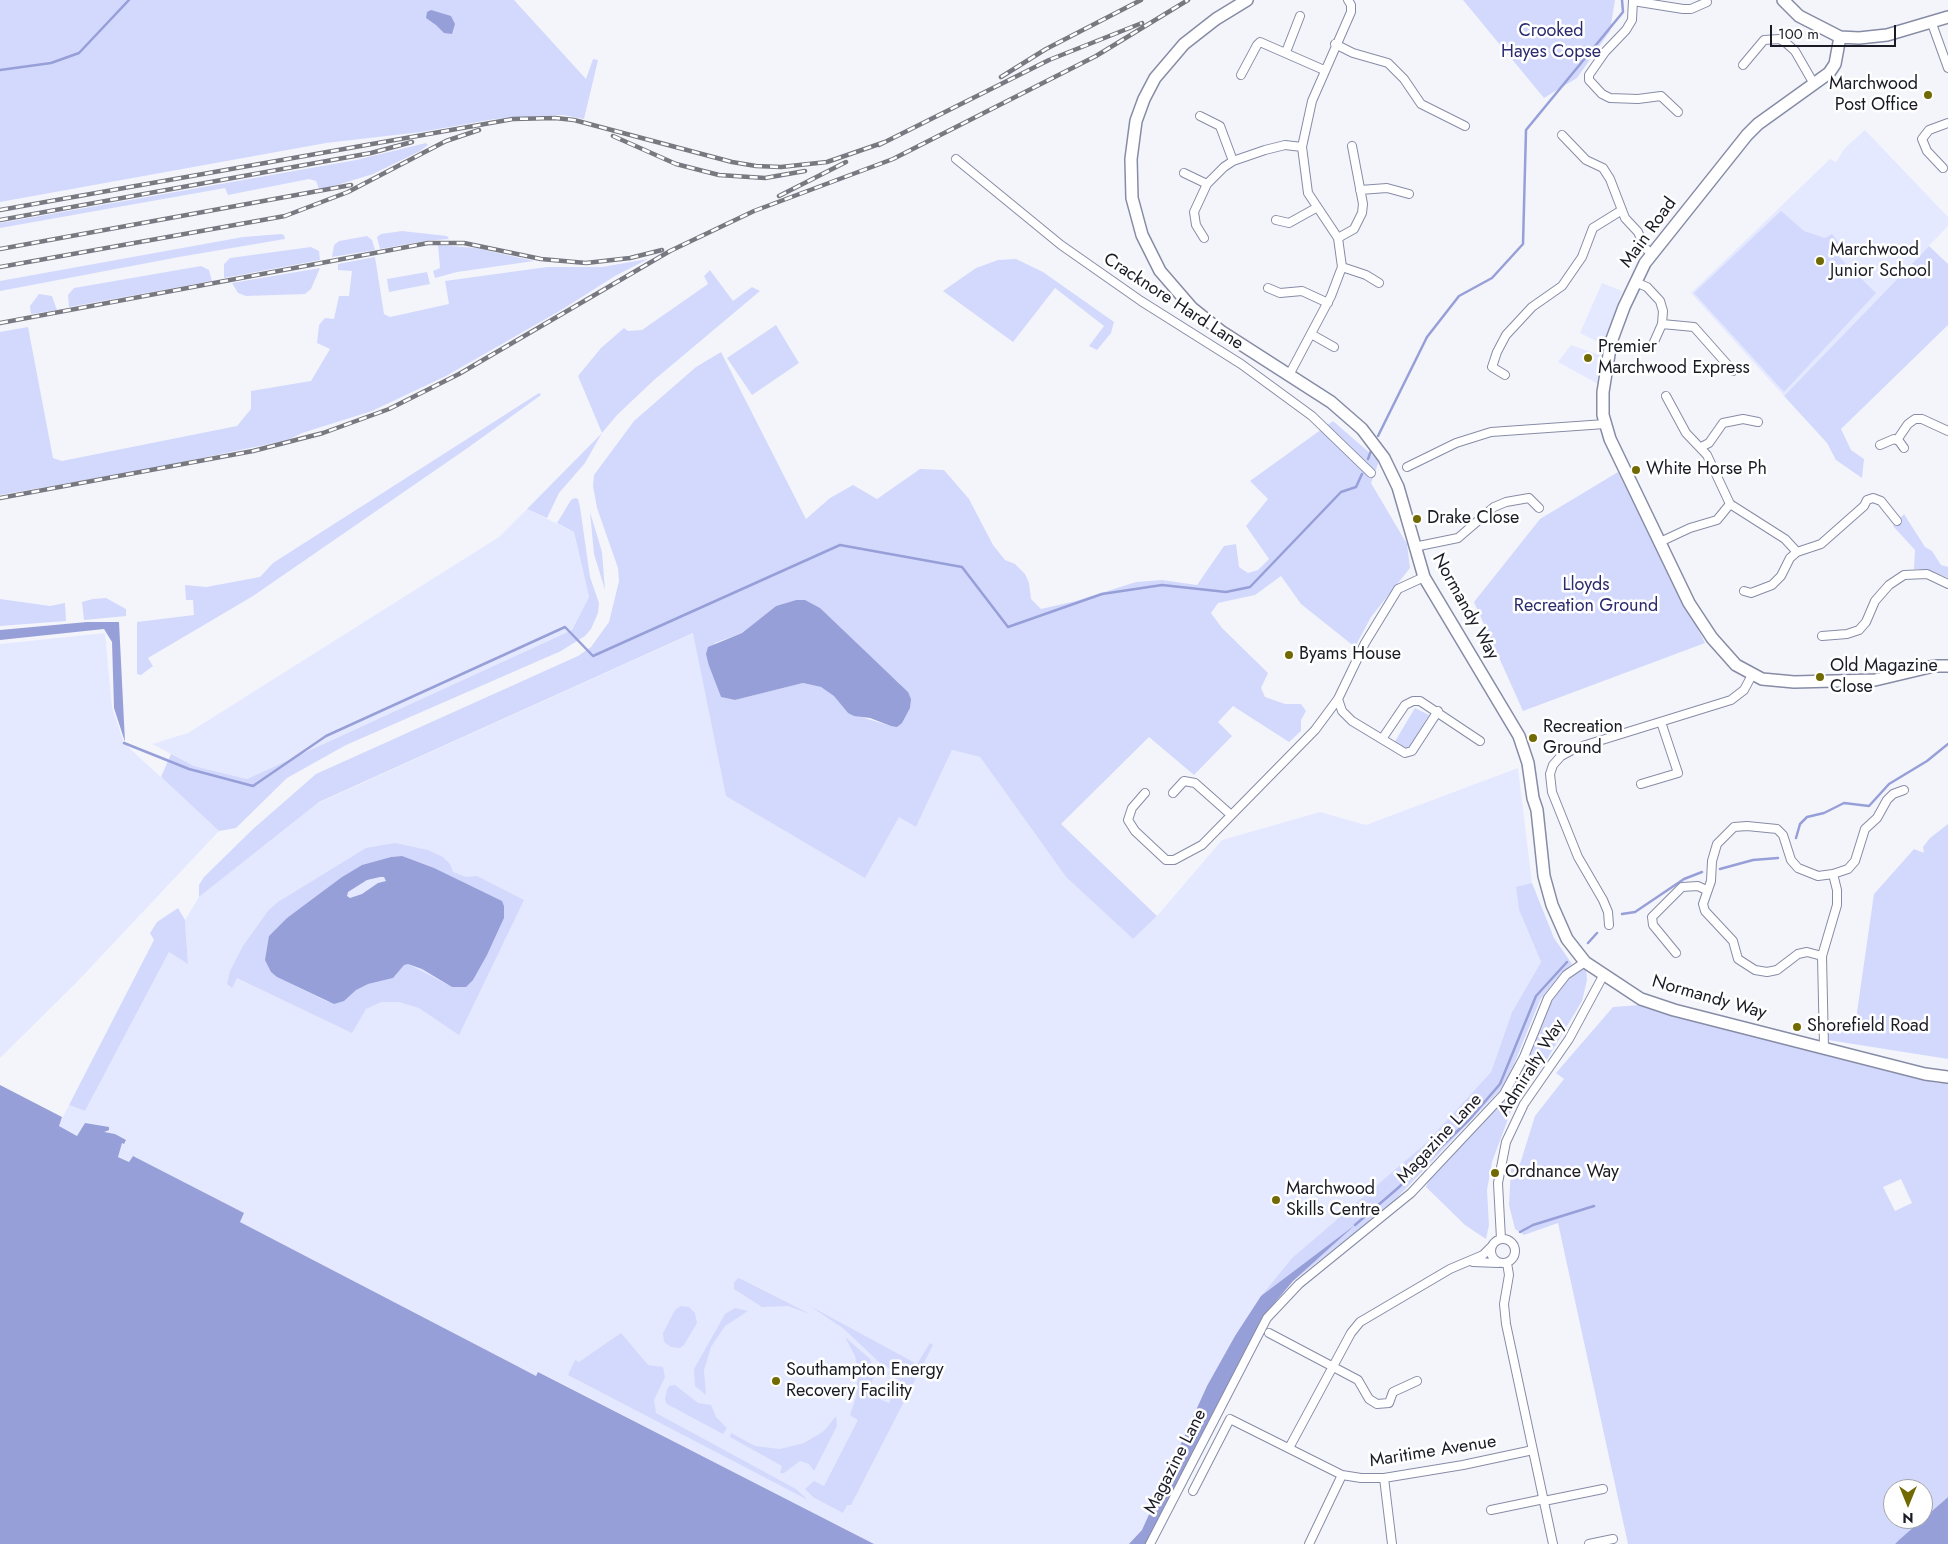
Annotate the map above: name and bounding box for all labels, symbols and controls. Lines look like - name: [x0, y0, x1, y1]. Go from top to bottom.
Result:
- scale bar: [1773, 15, 1899, 47]
- park label: Crooked Hayes Copse: [1501, 21, 1601, 64]
- text: 100 m: [1778, 23, 1819, 45]
- place label: Marchwood Post Office: [1829, 74, 1918, 116]
- marker: Marchwood Post Office: [1922, 89, 1934, 101]
- street label: Main Road: [1616, 194, 1682, 272]
- place label: Marchwood Junior School: [1830, 240, 1931, 282]
- street label: Cracknore Hard Lane: [1099, 249, 1247, 355]
- marker: Marchwood Junior School: [1814, 255, 1826, 267]
- place label: Premier Marchwood Express: [1598, 337, 1750, 379]
- marker: Premier Marchwood Express: [1582, 352, 1594, 364]
- place label: White Horse Ph: [1646, 459, 1767, 481]
- marker: White Horse Ph: [1630, 464, 1642, 476]
- place label: Drake Close: [1427, 508, 1519, 530]
- marker: Drake Close: [1411, 513, 1423, 525]
- street label: Normandy Way: [1427, 550, 1503, 664]
- park label: Lloyds Recreation Ground: [1514, 575, 1658, 618]
- place label: Byams House: [1299, 644, 1401, 666]
- marker: Byams House: [1283, 649, 1295, 661]
- place label: Old Magazine Close: [1830, 656, 1938, 699]
- marker: Old Magazine Close: [1814, 671, 1826, 683]
- place label: Recreation Ground: [1543, 717, 1623, 760]
- marker: Recreation Ground: [1527, 732, 1539, 744]
- street label: Normandy Way: [1649, 971, 1769, 1025]
- street label: Admiralty Way: [1494, 1016, 1570, 1120]
- place label: Shorefield Road: [1807, 1016, 1929, 1038]
- marker: Shorefield Road: [1791, 1021, 1803, 1033]
- street label: Magazine Lane: [1393, 1090, 1487, 1188]
- place label: Ordnance Way: [1505, 1162, 1619, 1184]
- marker: Ordnance Way: [1489, 1167, 1501, 1179]
- place label: Marchwood Skills Centre: [1286, 1179, 1380, 1222]
- marker: Marchwood Skills Centre: [1270, 1194, 1282, 1206]
- place label: Southampton Energy Recovery Facility: [786, 1360, 944, 1402]
- marker: Southampton Energy Recovery Facility: [770, 1375, 782, 1387]
- street label: Magazine Lane: [1140, 1406, 1212, 1518]
- street label: Maritime Avenue: [1368, 1431, 1498, 1473]
- north arrow: [1883, 1479, 1933, 1529]
- text: N: [1902, 1508, 1914, 1528]

